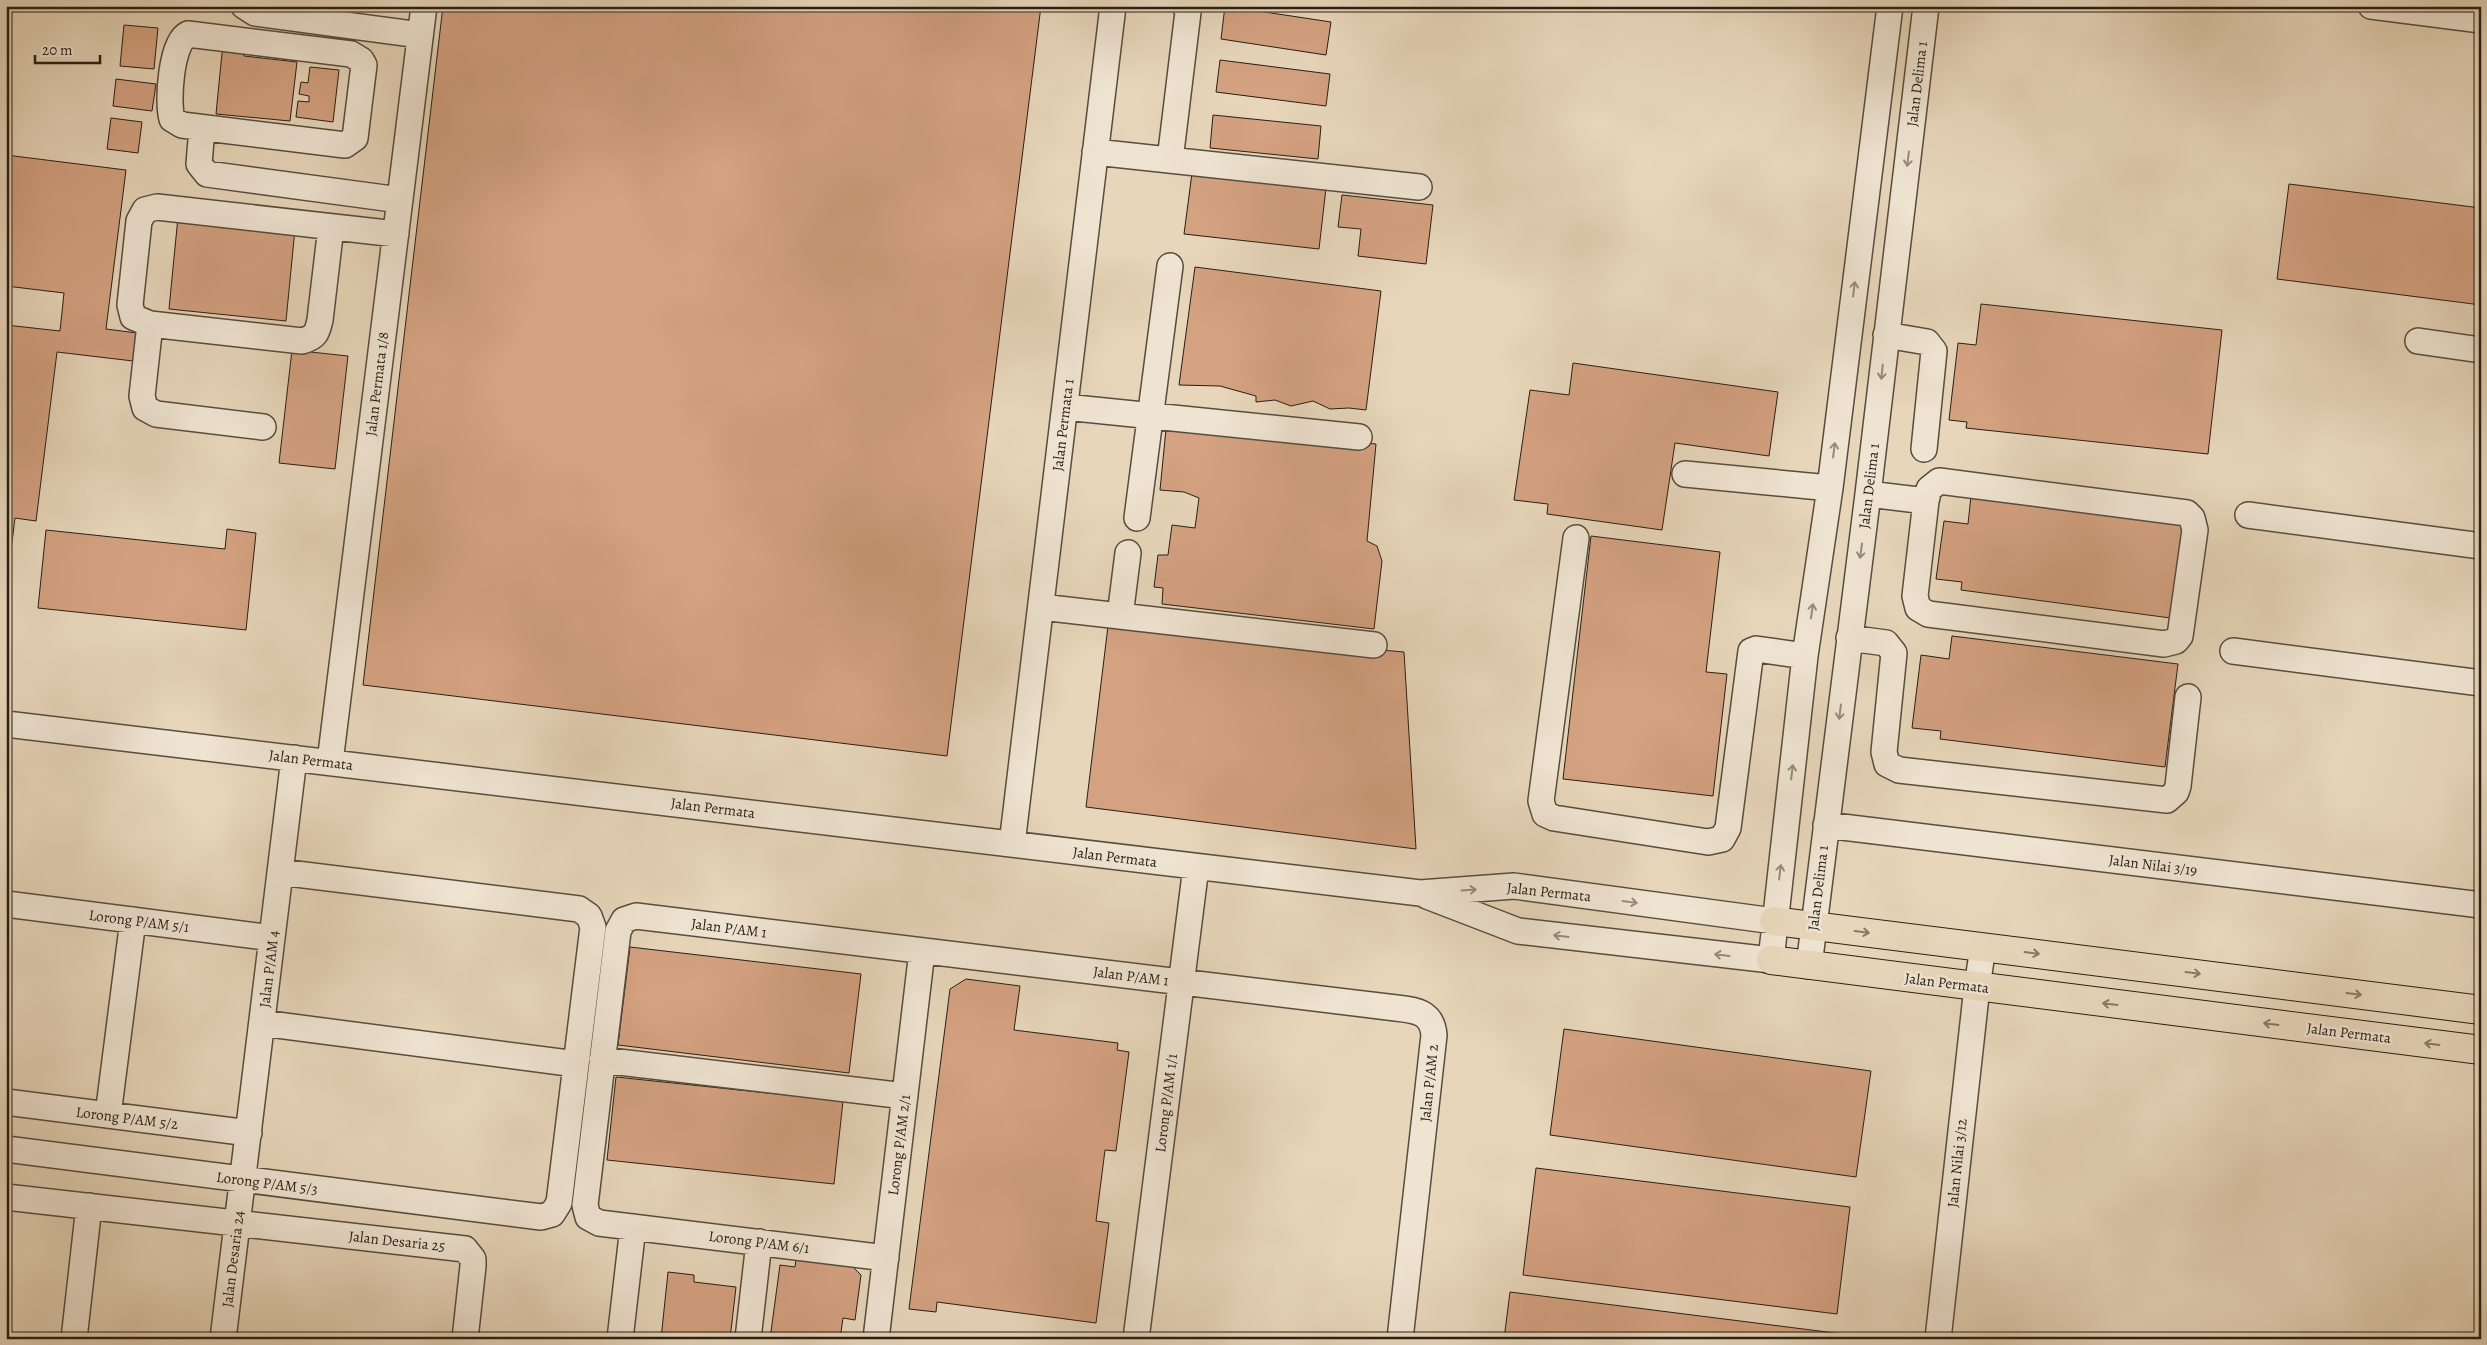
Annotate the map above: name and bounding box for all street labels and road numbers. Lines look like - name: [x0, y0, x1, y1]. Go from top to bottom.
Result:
- street label: Jalan Delima 1: [1902, 40, 1932, 128]
- street label: Jalan Permata 1/8: [361, 331, 393, 437]
- street label: Jalan Permata 1: [1047, 378, 1079, 472]
- street label: Jalan Delima 1: [1854, 442, 1884, 530]
- street label: Jalan Permata: [268, 745, 354, 775]
- street label: Jalan Permata: [670, 793, 756, 823]
- street label: Jalan Permata: [1072, 842, 1158, 872]
- street label: Jalan Delima 1: [1803, 844, 1833, 932]
- street label: Jalan Nilai 3/19: [2108, 850, 2199, 880]
- street label: Jalan Permata: [1506, 878, 1592, 906]
- street label: Lorong P/AM 5/1: [88, 905, 190, 937]
- street label: Jalan P/AM 1: [690, 913, 768, 943]
- street label: Jalan P/AM 4: [254, 929, 284, 1009]
- street label: Jalan P/AM 1: [1092, 961, 1170, 991]
- street label: Jalan Permata: [1904, 968, 1990, 998]
- street label: Jalan Permata: [2306, 1018, 2392, 1048]
- street label: Jalan P/AM 2: [1415, 1043, 1443, 1123]
- street label: Lorong P/AM 1/1: [1150, 1052, 1182, 1154]
- street label: Lorong P/AM 2/1: [883, 1093, 915, 1197]
- street label: Lorong P/AM 5/2: [75, 1102, 179, 1134]
- street label: Jalan Nilai 3/12: [1942, 1117, 1972, 1209]
- street label: Lorong P/AM 5/3: [215, 1167, 319, 1199]
- street label: Jalan Desaria 24: [217, 1209, 249, 1309]
- street label: Jalan Desaria 25: [348, 1226, 446, 1256]
- street label: Lorong P/AM 6/1: [707, 1226, 811, 1258]

